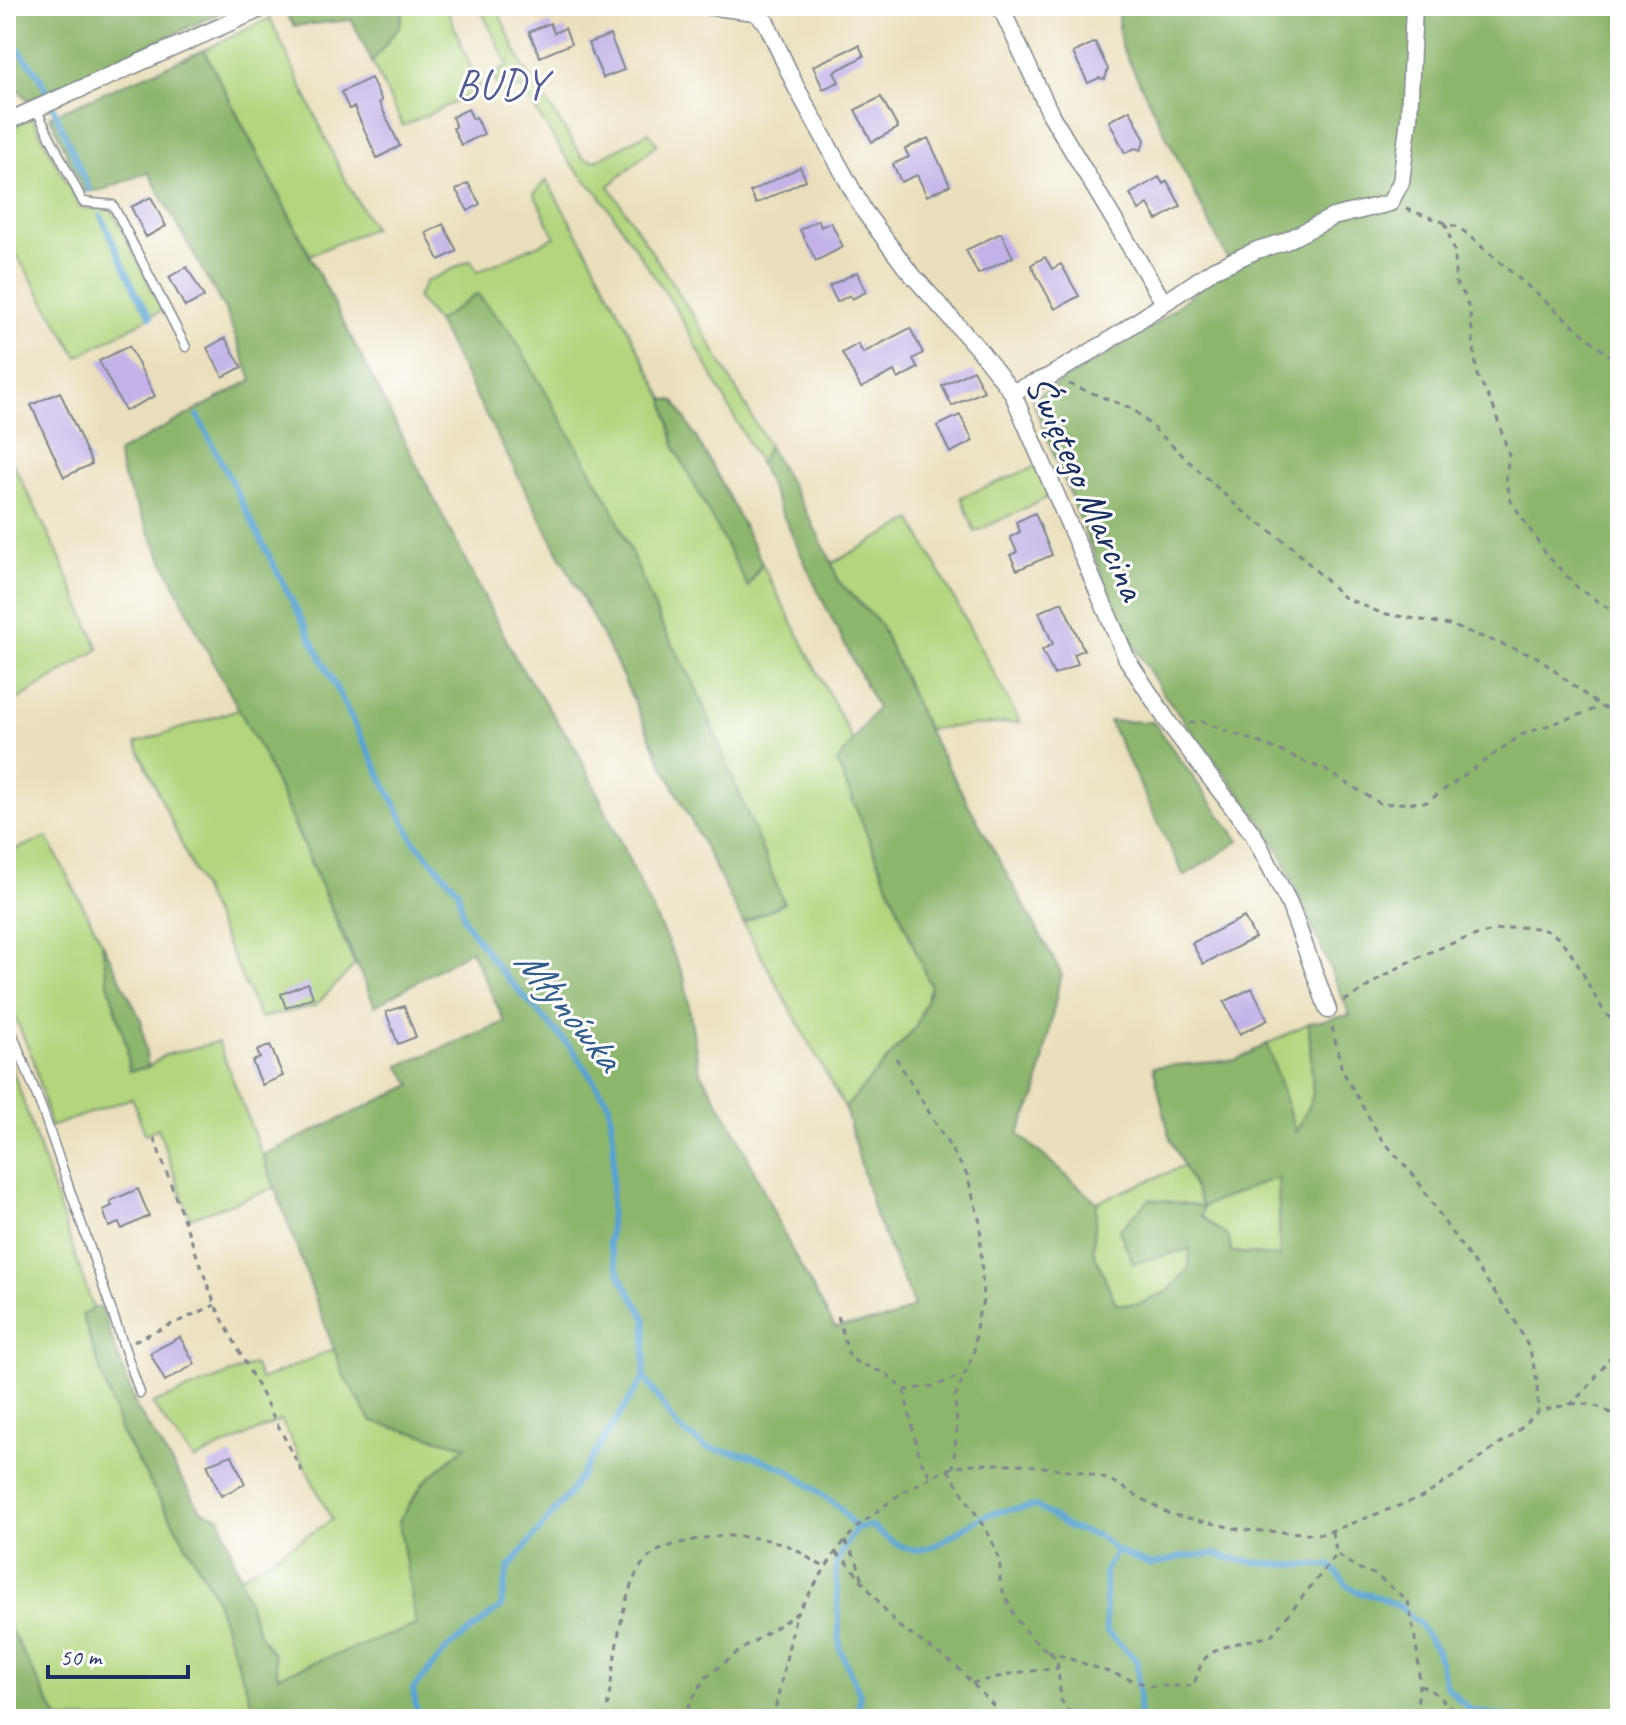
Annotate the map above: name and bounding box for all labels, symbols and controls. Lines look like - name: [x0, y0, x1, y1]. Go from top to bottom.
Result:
- district label: BUDY: [456, 58, 554, 111]
- street label: Świętego Marcina: [1014, 367, 1159, 610]
- water label: Młynówka: [503, 937, 637, 1084]
- scale bar: [48, 1629, 188, 1679]
- text: 50 m: [60, 1642, 103, 1672]

